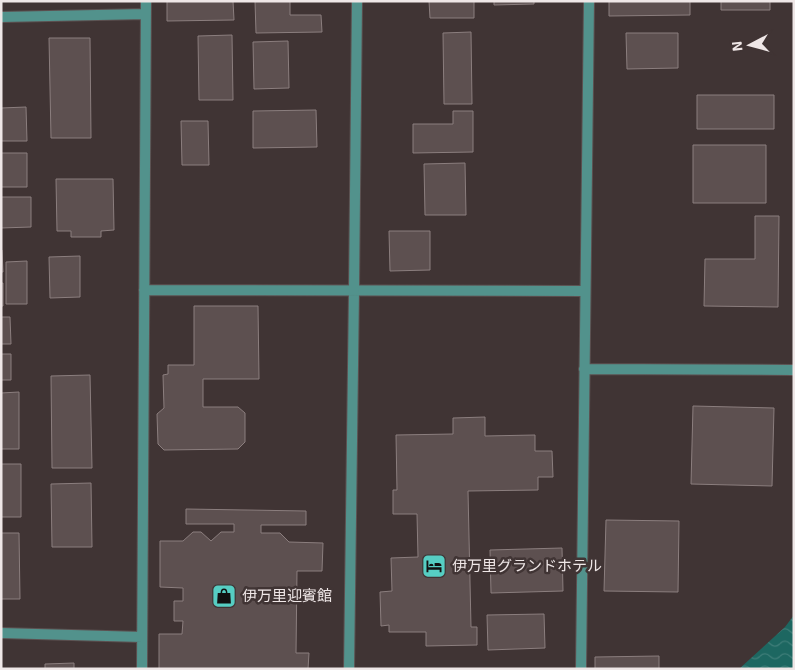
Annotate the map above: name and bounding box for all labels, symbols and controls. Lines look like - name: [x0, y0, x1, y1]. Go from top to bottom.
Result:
- north arrow: [725, 20, 775, 70]
- text: N: [728, 40, 746, 52]
- hotel icon: 伊万里グランドホテル: [421, 553, 447, 579]
- place label: 伊万里グランドホテル: [452, 556, 602, 574]
- shop icon: 伊万里迎賓館: [211, 583, 237, 609]
- place label: 伊万里迎賓館: [242, 586, 332, 604]

